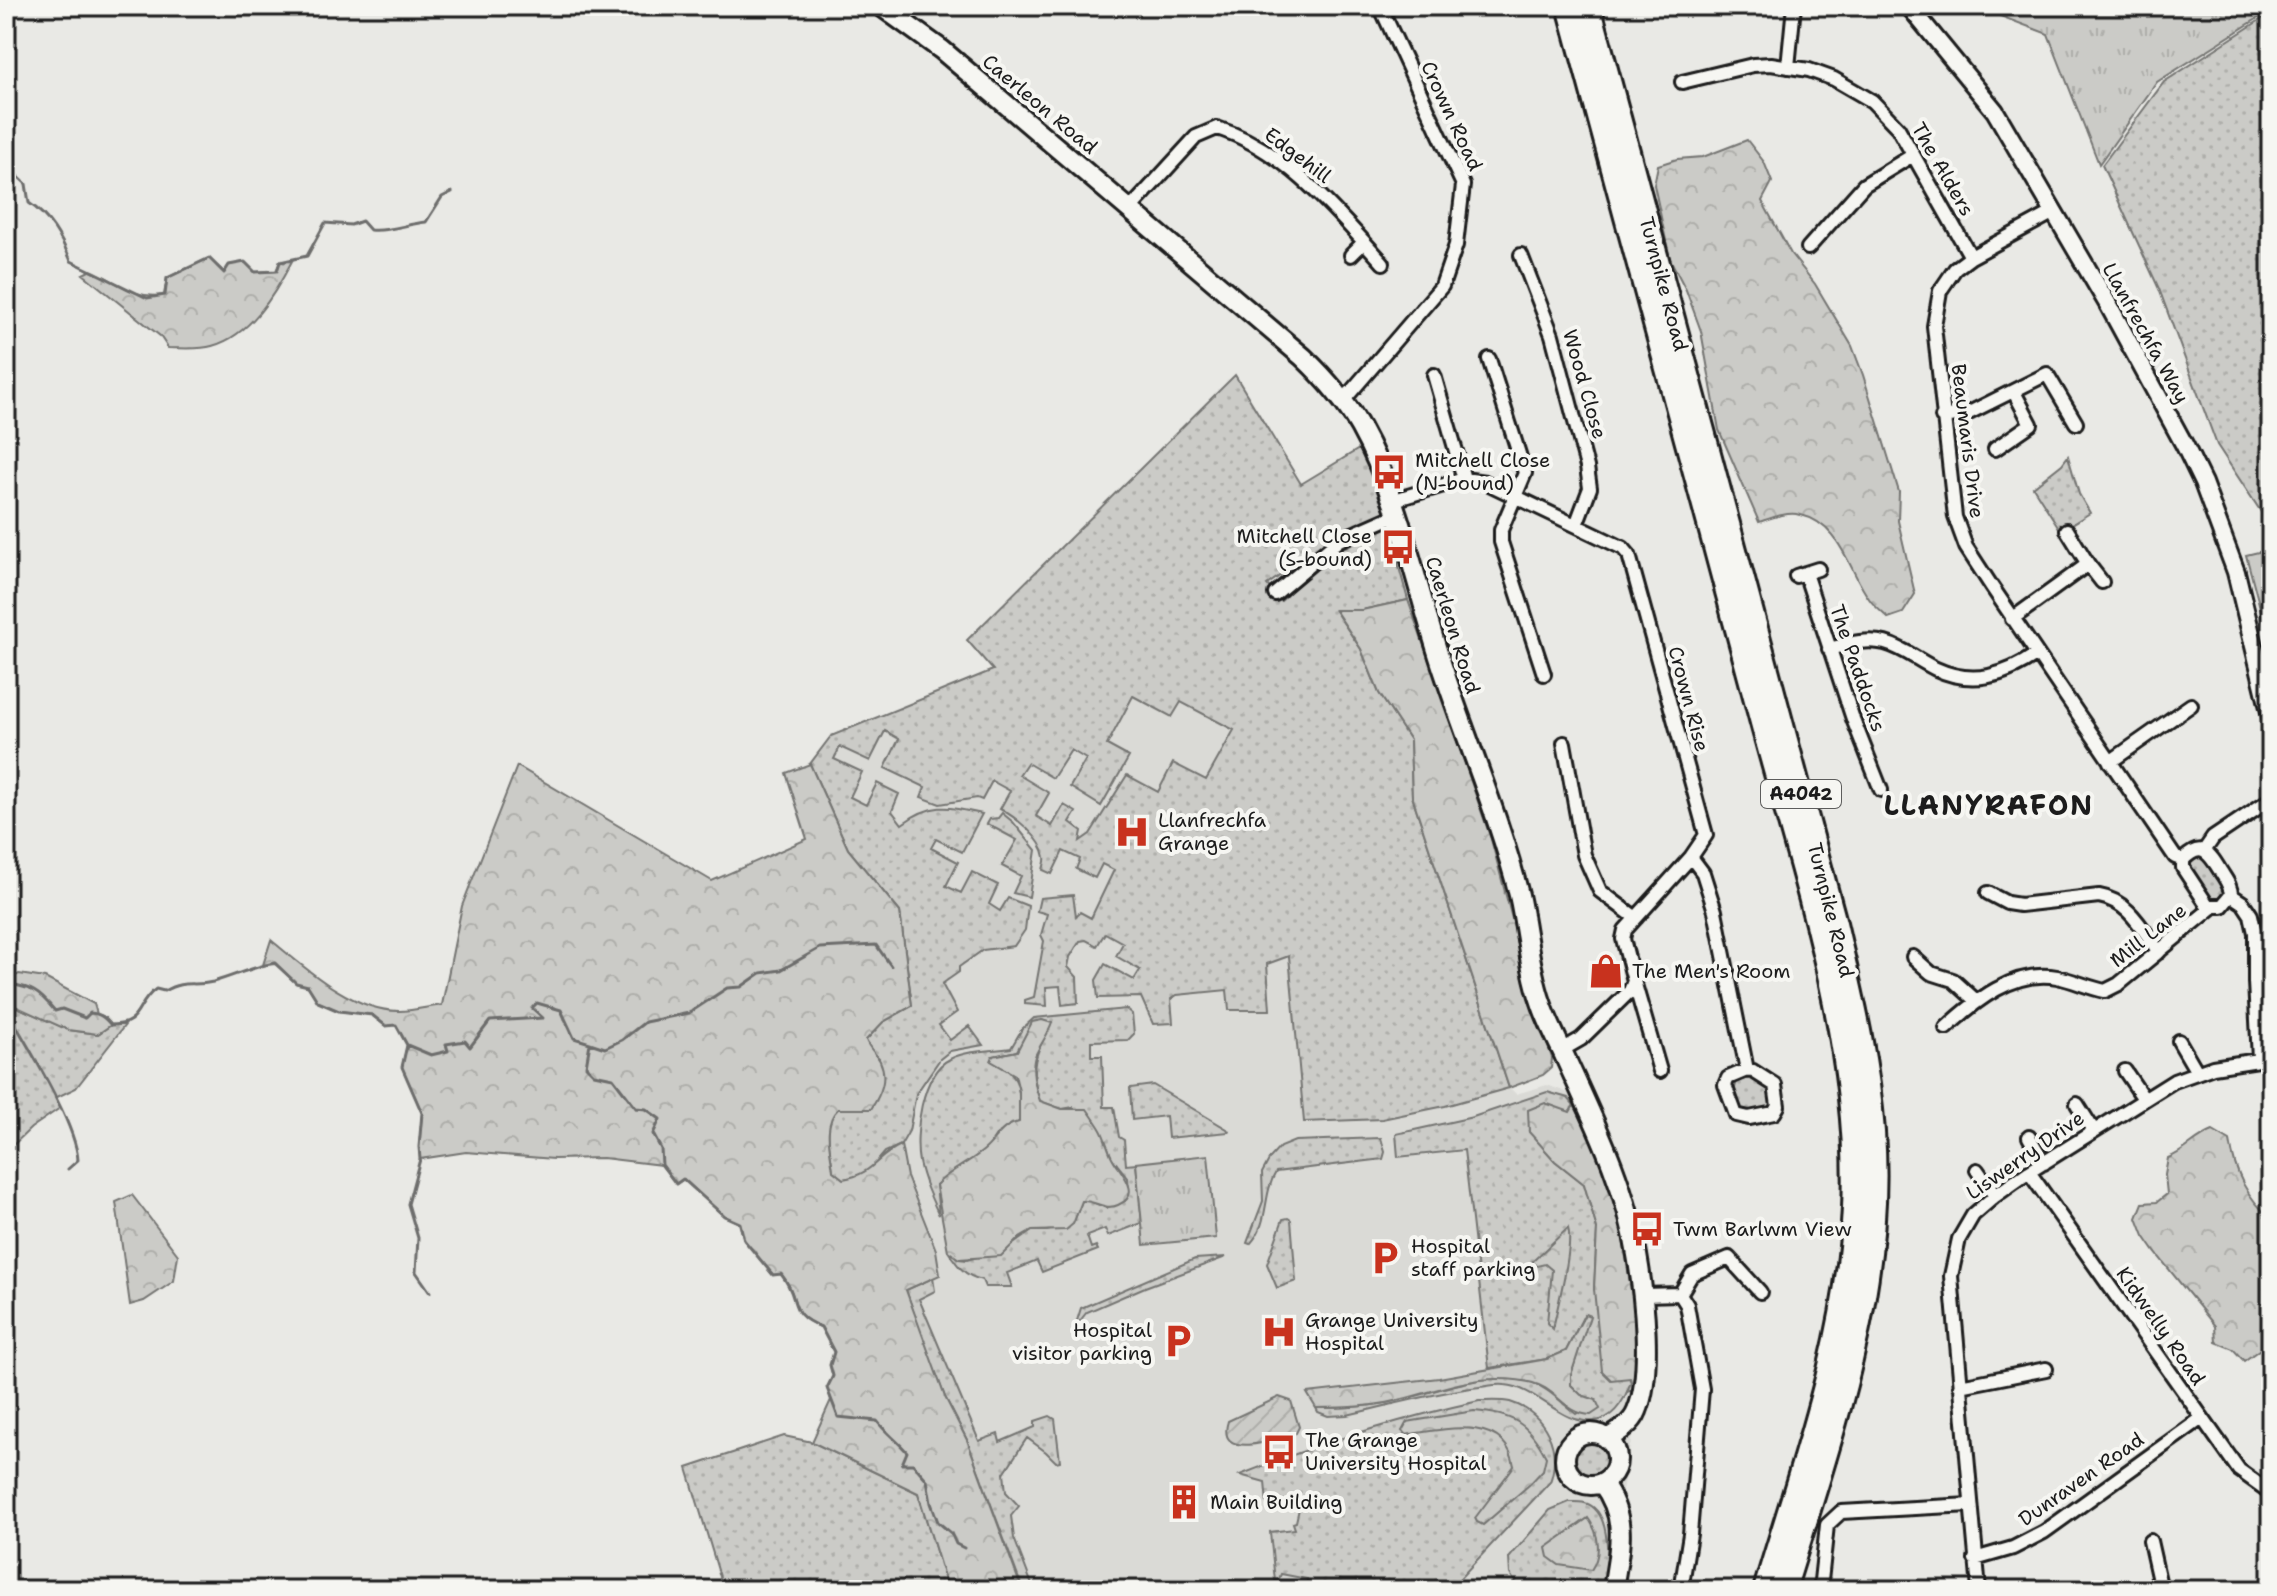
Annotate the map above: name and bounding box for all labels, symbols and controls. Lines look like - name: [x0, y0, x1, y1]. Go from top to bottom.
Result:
- street label: Caerleon Road: [977, 48, 1103, 160]
- street label: Crown Road: [1415, 57, 1489, 175]
- street label: The Alders: [1906, 117, 1980, 221]
- street label: Edgehill: [1259, 121, 1337, 189]
- street label: Turnpike Road: [1634, 214, 1695, 354]
- street label: Llanfrechfa Way: [2097, 258, 2195, 408]
- street label: Wood Close: [1557, 326, 1613, 442]
- street label: Beaumaris Drive: [1946, 362, 1990, 520]
- place label: Mitchell Close (N-bound): [1415, 447, 1550, 496]
- bus stop icon: Mitchell Close (N-bound): [1370, 453, 1408, 491]
- place label: Mitchell Close (S-bound): [1237, 523, 1372, 572]
- bus stop icon: Mitchell Close (S-bound): [1379, 528, 1417, 566]
- street label: Caerleon Road: [1420, 553, 1486, 697]
- street label: The Paddocks: [1824, 601, 1892, 735]
- street label: Crown Rise: [1662, 643, 1716, 755]
- road number: A4042: [1761, 780, 1841, 808]
- district label: LLANYRAFON: [1884, 786, 2094, 824]
- place label: Llanfrechfa Grange: [1158, 807, 1267, 856]
- hospital icon: Llanfrechfa Grange: [1113, 813, 1151, 851]
- street label: Turnpike Road: [1802, 840, 1860, 980]
- street label: Mill Lane: [2104, 897, 2192, 973]
- shop icon: The Men's Room: [1587, 952, 1625, 990]
- place label: The Men's Room: [1632, 958, 1791, 984]
- street label: Liswerry Drive: [1961, 1105, 2089, 1205]
- bus stop icon: Twm Barlwm View: [1628, 1210, 1666, 1248]
- place label: Twm Barlwm View: [1673, 1216, 1852, 1242]
- place label: Hospital staff parking: [1411, 1233, 1536, 1282]
- parking icon: Hospital staff parking: [1366, 1239, 1404, 1277]
- street label: Kidwelly Road: [2110, 1262, 2212, 1391]
- place label: Grange University Hospital: [1305, 1307, 1479, 1356]
- hospital icon: Grange University Hospital: [1260, 1313, 1298, 1351]
- place label: Hospital visitor parking: [1012, 1317, 1152, 1366]
- parking icon: Hospital visitor parking: [1159, 1322, 1197, 1360]
- street label: Dunraven Road: [2013, 1426, 2149, 1532]
- place label: The Grange University Hospital: [1305, 1427, 1486, 1476]
- bus stop icon: The Grange University Hospital: [1260, 1433, 1298, 1471]
- building icon: Main Building: [1165, 1483, 1203, 1521]
- place label: Main Building: [1210, 1489, 1343, 1515]

